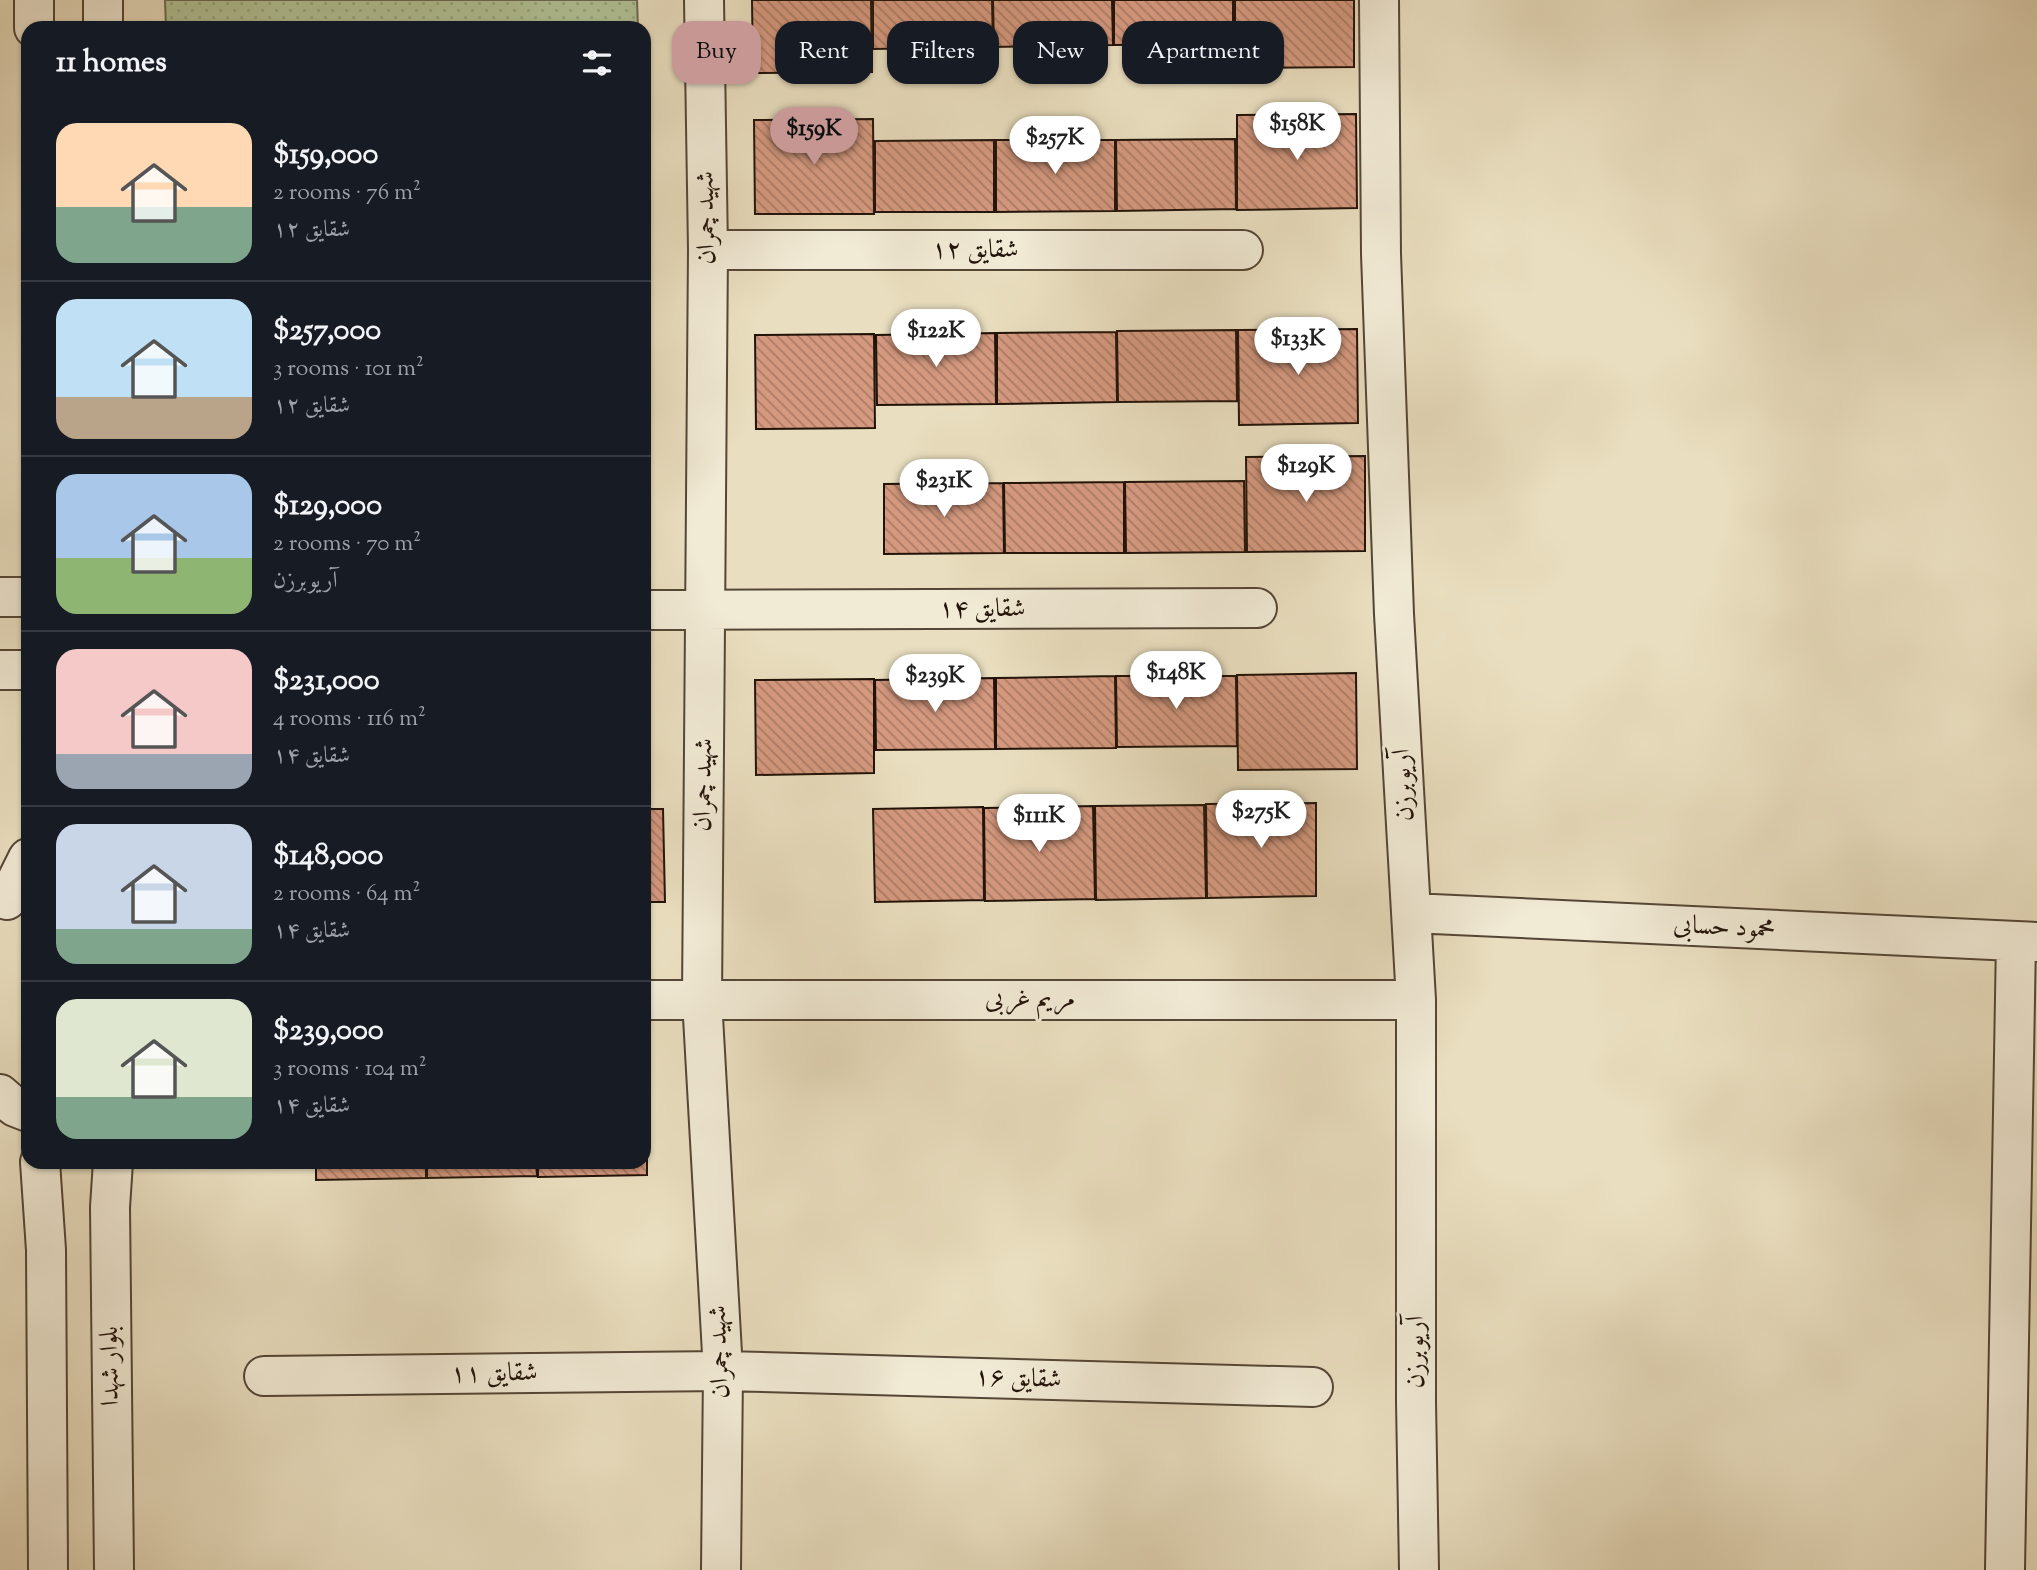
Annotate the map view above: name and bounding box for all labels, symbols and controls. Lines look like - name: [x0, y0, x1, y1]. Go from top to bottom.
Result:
- chip: Buy: [672, 21, 761, 84]
- chip: Rent: [775, 21, 873, 84]
- chip: Filters: [887, 21, 999, 84]
- chip: New: [1013, 21, 1108, 84]
- chip: Apartment: [1122, 21, 1284, 84]
- text: 11 homes: [56, 42, 167, 85]
- icon: filters: [578, 44, 616, 82]
- pin: $158K: [1248, 102, 1346, 162]
- pin: $159K: [765, 108, 863, 167]
- text: $158K: [1269, 108, 1325, 141]
- text: $159K: [786, 113, 842, 146]
- pin: $257K: [1006, 116, 1104, 176]
- text: $257K: [1025, 122, 1085, 155]
- text: $159,000: [273, 134, 378, 177]
- icon: home: [112, 151, 196, 235]
- street label: شهید چمران: [688, 171, 726, 265]
- text: 2 rooms · 76 m²: [273, 177, 421, 210]
- text: شقایق ۱۲: [273, 214, 350, 247]
- street label: شقایق ۱۲: [931, 232, 1019, 269]
- text: $257,000: [273, 310, 381, 353]
- pin: $122K: [887, 310, 985, 369]
- text: $122K: [907, 315, 965, 348]
- pin: $133K: [1249, 318, 1347, 377]
- text: $133K: [1270, 323, 1326, 356]
- icon: home: [112, 327, 196, 411]
- text: 3 rooms · 101 m²: [273, 353, 424, 386]
- text: شقایق ۱۲: [273, 390, 350, 423]
- pin: $129K: [1257, 444, 1355, 504]
- text: $129K: [1277, 450, 1335, 483]
- pin: $231K: [895, 460, 993, 519]
- text: $231K: [916, 465, 972, 498]
- text: $129,000: [273, 485, 382, 528]
- icon: home: [112, 502, 196, 586]
- text: 2 rooms · 70 m²: [273, 528, 421, 561]
- text: آریوبرزن: [273, 565, 337, 598]
- street label: شقایق ۱۴: [938, 591, 1026, 628]
- pin: $148K: [1127, 652, 1225, 711]
- pin: $239K: [886, 654, 984, 714]
- text: $148K: [1146, 657, 1206, 690]
- text: $231,000: [273, 660, 380, 703]
- text: $239K: [905, 660, 965, 693]
- icon: home: [112, 677, 196, 761]
- text: 4 rooms · 116 m²: [273, 703, 426, 736]
- street label: شهید چمران: [685, 738, 723, 832]
- text: شقایق ۱۴: [273, 740, 350, 773]
- street label: آریوبرزن: [1383, 745, 1424, 822]
- pin: $275K: [1212, 790, 1310, 850]
- pin: $111K: [990, 794, 1088, 854]
- text: $275K: [1231, 796, 1291, 829]
- text: $111K: [1013, 800, 1065, 833]
- text: $148,000: [273, 835, 383, 878]
- icon: home: [112, 852, 196, 936]
- text: 2 rooms · 64 m²: [273, 878, 420, 911]
- street label: محمود حسابی: [1672, 907, 1776, 949]
- text: شقایق ۱۴: [273, 915, 350, 948]
- street label: مریم غربی: [985, 981, 1075, 1020]
- text: $239,000: [273, 1010, 384, 1053]
- icon: home: [112, 1027, 196, 1111]
- text: 3 rooms · 104 m²: [273, 1053, 427, 1086]
- text: شقایق ۱۴: [273, 1090, 350, 1123]
- street label: شهید چمران: [700, 1305, 740, 1399]
- street label: آریوبرزن: [1398, 1313, 1435, 1388]
- street label: بلوار شهدا: [92, 1326, 130, 1406]
- street label: شقایق ۱۱: [450, 1355, 538, 1393]
- street label: شقایق ۱۶: [974, 1359, 1062, 1399]

